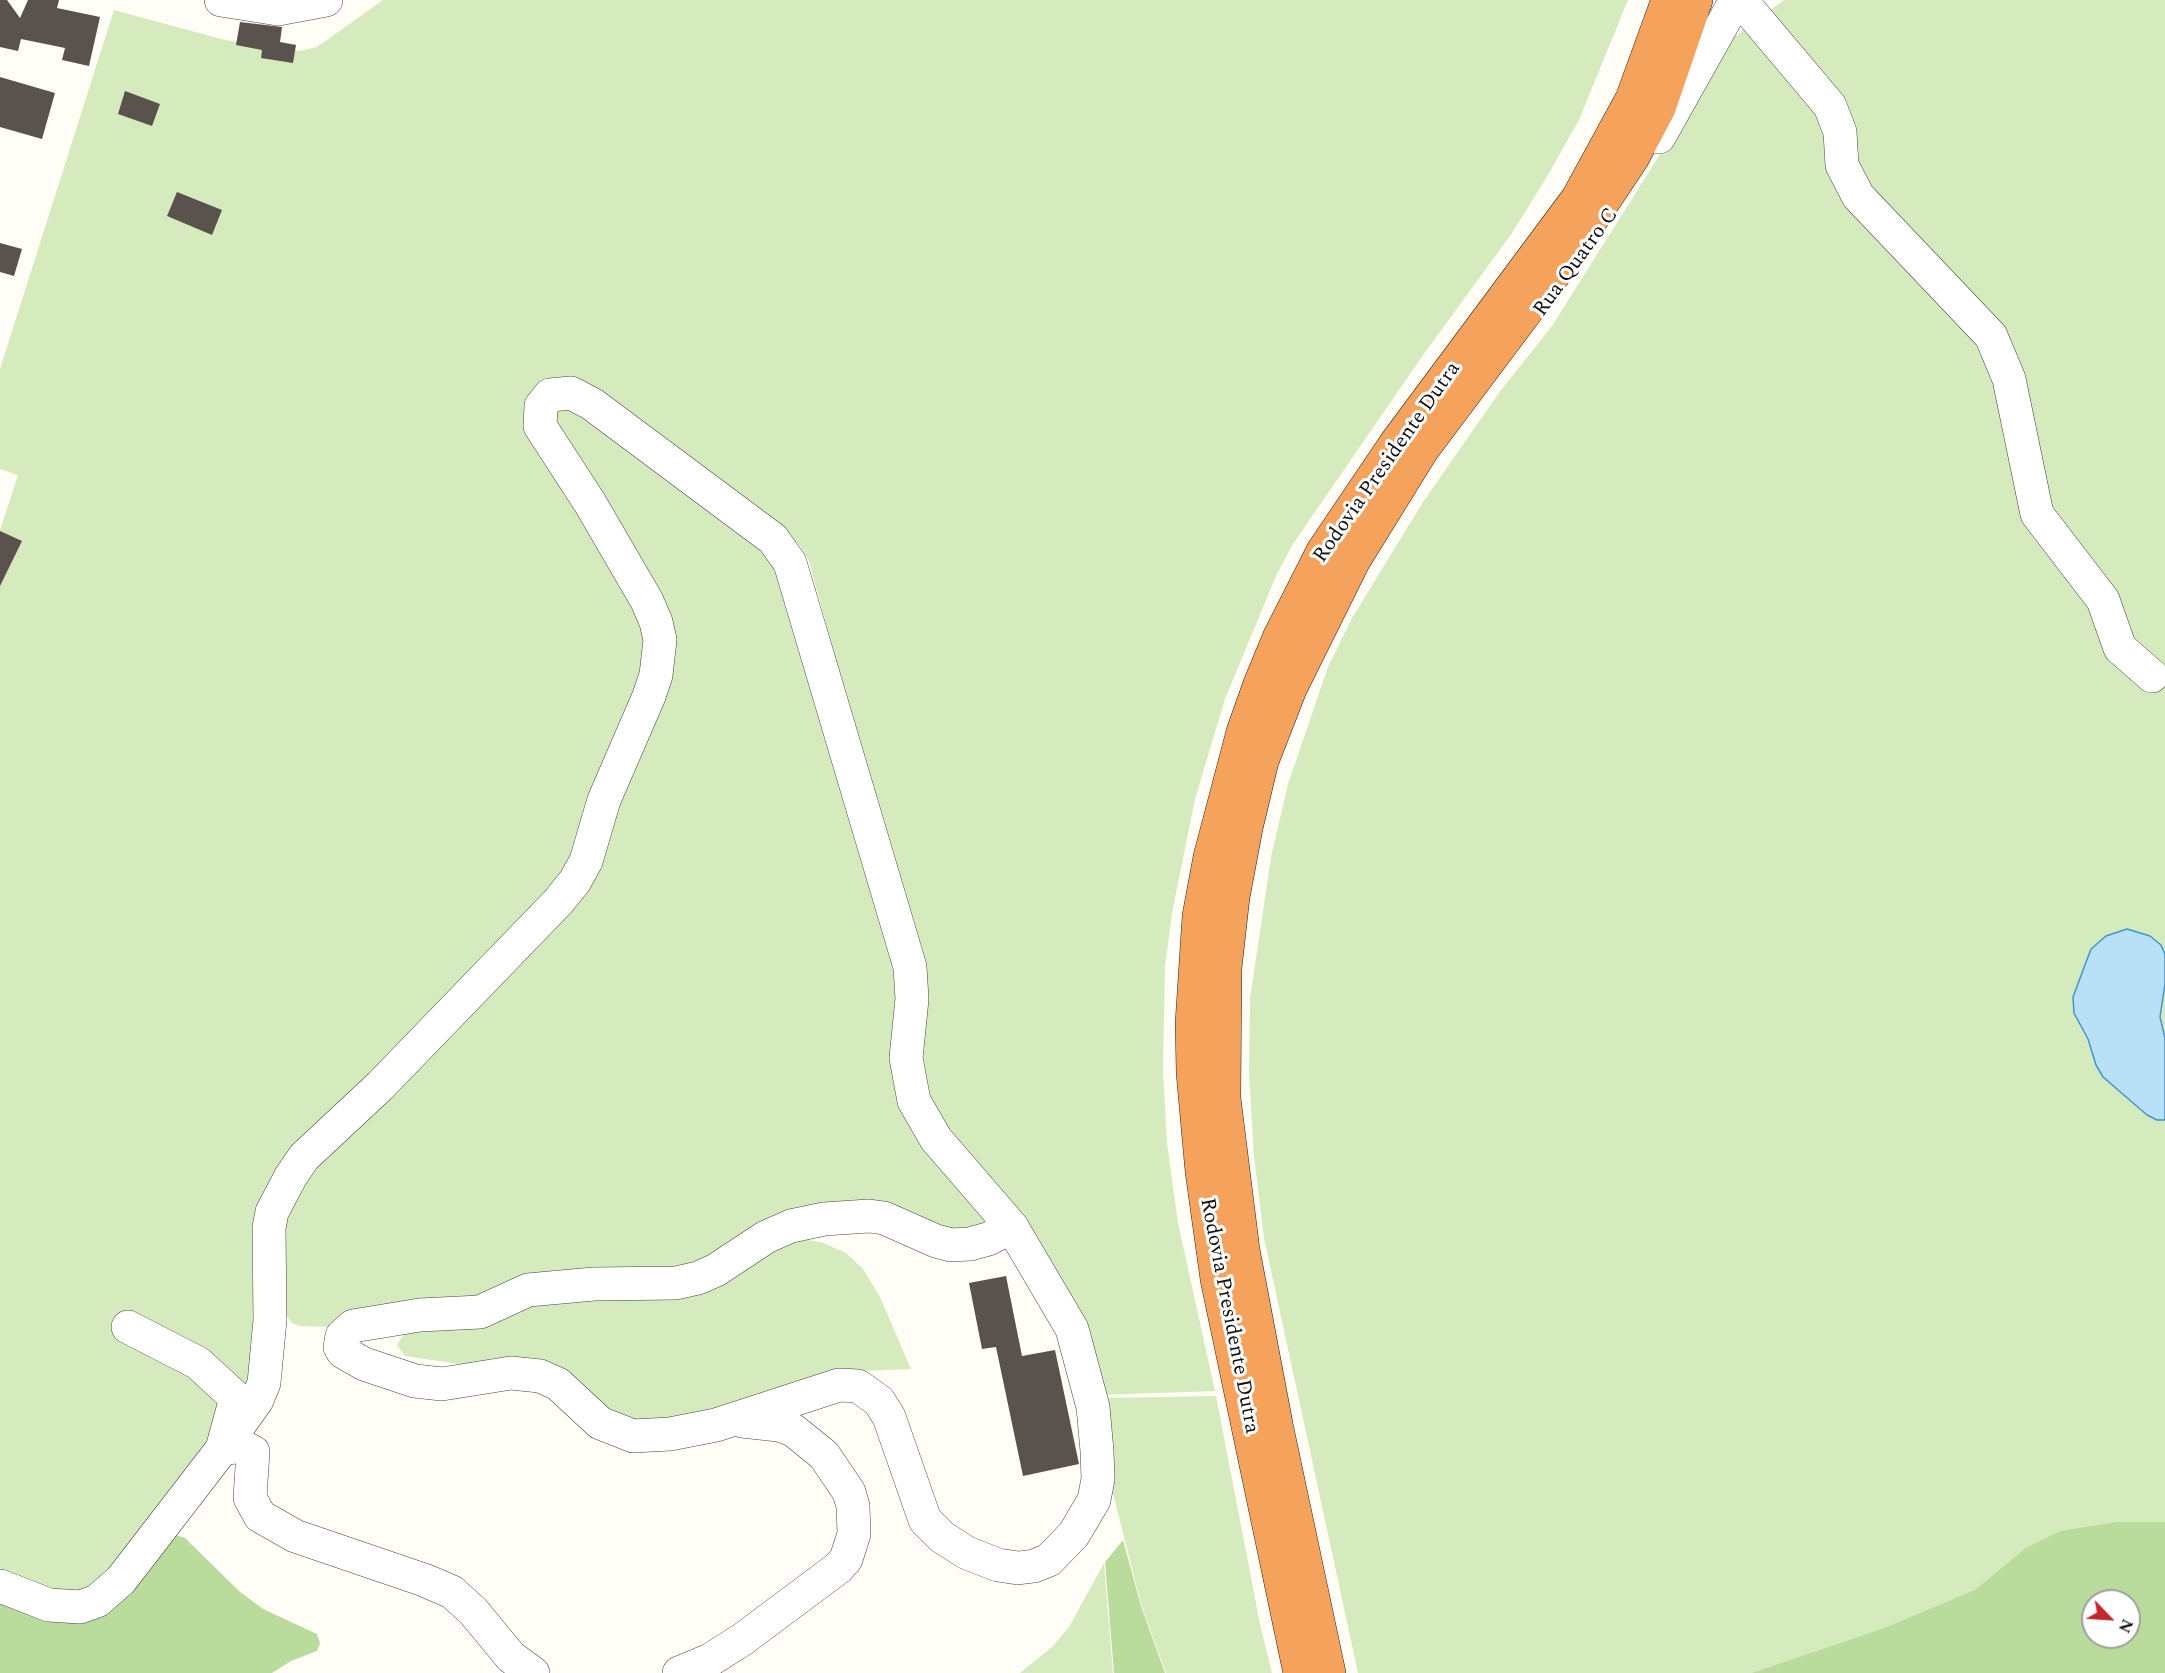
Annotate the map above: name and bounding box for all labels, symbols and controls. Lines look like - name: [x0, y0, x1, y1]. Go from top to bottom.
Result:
- street label: Rua Quatro C: [1529, 204, 1625, 322]
- street label: Rodovia Presidente Dutra: [1309, 358, 1467, 568]
- street label: Rodovia Presidente Dutra: [1193, 1196, 1263, 1436]
- north arrow: [2081, 1589, 2141, 1649]
- text: N: [2112, 1615, 2139, 1637]

